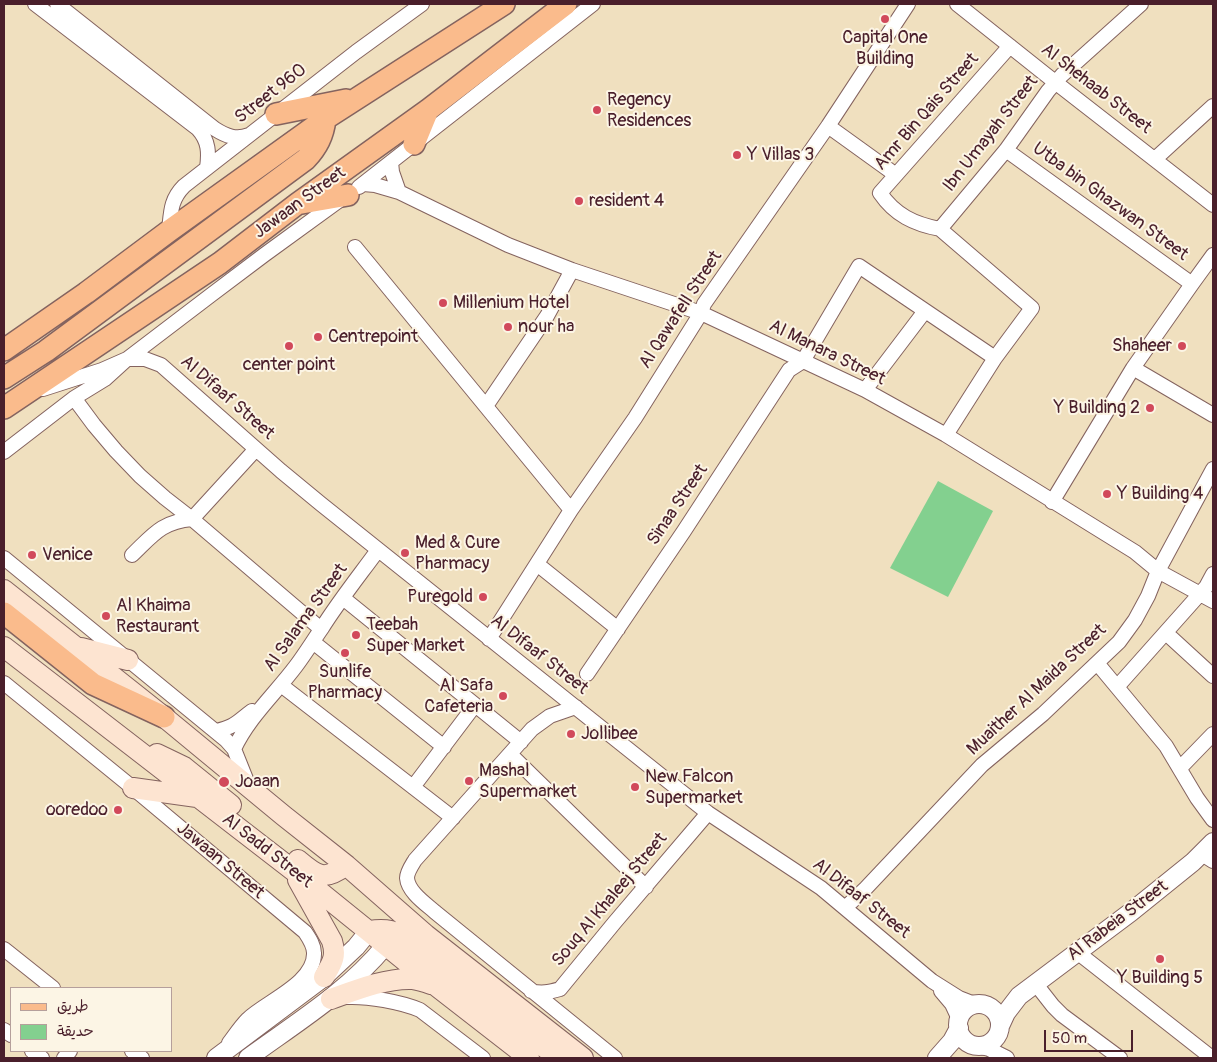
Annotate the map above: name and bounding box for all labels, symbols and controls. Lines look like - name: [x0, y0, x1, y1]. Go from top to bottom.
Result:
- marker: Capital One Building: [879, 13, 891, 25]
- place label: Capital One Building: [842, 27, 928, 70]
- street label: Al Shehaab Street: [1036, 39, 1156, 139]
- street label: Amr Bin Qais Street: [870, 49, 984, 175]
- street label: Street 960: [231, 59, 311, 129]
- street label: Ibn Umayah Street: [939, 72, 1043, 196]
- place label: Regency Residences: [607, 89, 691, 132]
- marker: Regency Residences: [591, 104, 603, 116]
- street label: Utba bin Ghazwan Street: [1028, 138, 1192, 266]
- place label: Y Villas 3: [747, 144, 814, 166]
- marker: Y Villas 3: [731, 149, 743, 161]
- street label: Jawaan Street: [250, 162, 350, 244]
- place label: resident 4: [589, 190, 664, 212]
- marker: resident 4: [573, 195, 585, 207]
- street label: Al Qawafell Street: [635, 247, 727, 373]
- place label: Millenium Hotel: [453, 292, 570, 314]
- marker: Millenium Hotel: [437, 297, 449, 309]
- place label: nour ha: [518, 316, 574, 338]
- street label: Al Manara Street: [765, 316, 889, 390]
- marker: nour ha: [502, 321, 514, 333]
- place label: Centrepoint: [328, 326, 418, 348]
- marker: Centrepoint: [312, 331, 324, 343]
- place label: Shaheer: [1112, 335, 1172, 357]
- marker: center point: [283, 340, 295, 352]
- marker: Shaheer: [1176, 340, 1188, 352]
- street label: Al Difaaf Street: [175, 351, 279, 445]
- place label: center point: [243, 354, 335, 376]
- place label: Y Building 2: [1054, 397, 1140, 419]
- marker: Y Building 2: [1144, 402, 1156, 414]
- street label: Sinaa Street: [643, 460, 713, 550]
- place label: Y Building 4: [1117, 483, 1204, 505]
- marker: Y Building 4: [1101, 488, 1113, 500]
- place label: Med & Cure Pharmacy: [415, 532, 500, 574]
- place label: Venice: [42, 544, 93, 566]
- marker: Med & Cure Pharmacy: [399, 547, 411, 559]
- marker: Venice: [26, 549, 38, 561]
- street label: Al Salama Street: [260, 560, 352, 676]
- place label: Puregold: [407, 586, 473, 608]
- marker: Puregold: [477, 591, 489, 603]
- place label: Al Khaima Restaurant: [116, 595, 199, 638]
- marker: Al Khaima Restaurant: [100, 610, 112, 622]
- street label: Al Difaaf Street: [486, 610, 592, 700]
- place label: Teebah Super Market: [366, 614, 465, 656]
- street label: Muaither Al Maida Street: [963, 620, 1111, 760]
- marker: Teebah Super Market: [350, 629, 362, 641]
- marker: Sunlife Pharmacy: [339, 647, 351, 659]
- place label: Sunlife Pharmacy: [308, 661, 382, 704]
- place label: Al Safa Cafeteria: [424, 675, 493, 718]
- marker: Al Safa Cafeteria: [497, 690, 509, 702]
- place label: Jollibee: [581, 723, 638, 745]
- marker: Jollibee: [565, 728, 577, 740]
- place label: Mashal Supermarket: [479, 760, 577, 802]
- place label: New Falcon Supermarket: [645, 766, 743, 809]
- place label: Joaan: [235, 771, 280, 793]
- marker: Joaan: [217, 775, 231, 789]
- marker: Mashal Supermarket: [463, 775, 475, 787]
- marker: New Falcon Supermarket: [629, 781, 641, 793]
- place label: ooredoo: [46, 799, 108, 821]
- marker: ooredoo: [112, 804, 124, 816]
- street label: Al Sadd Street: [217, 809, 317, 893]
- street label: Jawaan Street: [172, 818, 268, 904]
- street label: Souq Al Khaleej Street: [548, 829, 672, 971]
- street label: Al Difaaf Street: [808, 854, 914, 944]
- street label: Al Rabeia Street: [1063, 876, 1173, 966]
- marker: Y Building 5: [1154, 953, 1166, 965]
- place label: Y Building 5: [1117, 967, 1203, 989]
- legend: [10, 987, 172, 1052]
- text: طريق: [57, 997, 89, 1016]
- scale bar: [1047, 1020, 1136, 1052]
- text: حديقة: [57, 1022, 94, 1041]
- text: 50 m: [1052, 1029, 1087, 1048]

